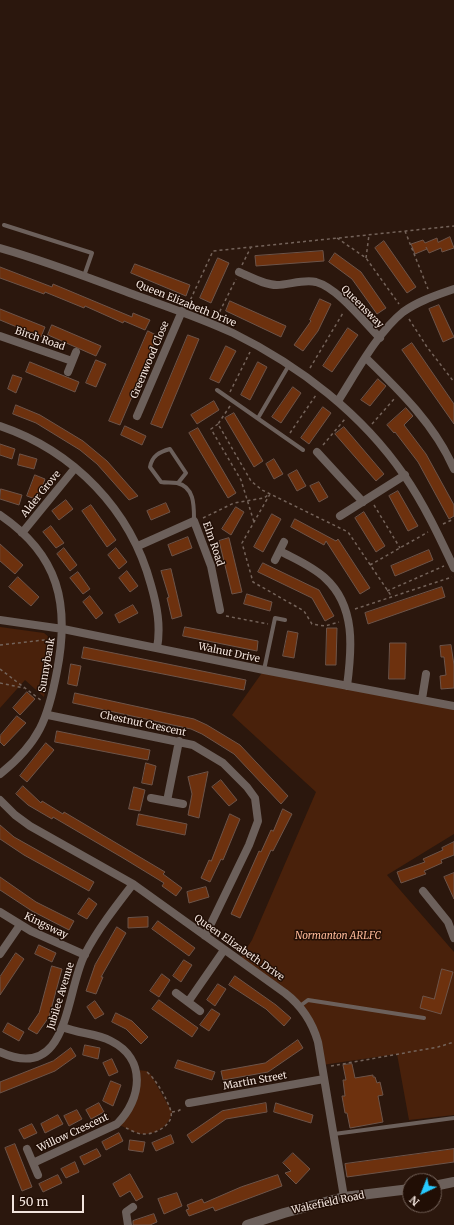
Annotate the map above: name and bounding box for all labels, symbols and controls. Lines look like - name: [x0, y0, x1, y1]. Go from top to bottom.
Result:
- street label: Queen Elizabeth Drive: [134, 278, 238, 330]
- street label: Queensway: [338, 283, 386, 331]
- street label: Greenwood Close: [128, 319, 172, 401]
- street label: Birch Road: [13, 325, 67, 353]
- street label: Alder Grove: [19, 468, 63, 520]
- street label: Elm Road: [200, 520, 226, 568]
- street label: Sunnybank: [36, 637, 58, 693]
- street label: Walnut Drive: [197, 641, 261, 665]
- street label: Chestnut Crescent: [99, 709, 187, 739]
- street label: Kingsway: [22, 910, 70, 942]
- street label: Queen Elizabeth Drive: [192, 912, 286, 984]
- park label: Normanton ARLFC: [295, 930, 381, 942]
- street label: Jubilee Avenue: [45, 961, 77, 1031]
- street label: Martin Street: [222, 1069, 288, 1093]
- street label: Willow Crescent: [35, 1111, 111, 1155]
- north arrow: [402, 1173, 442, 1213]
- scale bar: [14, 1187, 86, 1213]
- street label: Wakefield Road: [290, 1189, 366, 1217]
- text: N: [407, 1193, 422, 1209]
- text: 50 m: [19, 1194, 48, 1209]

